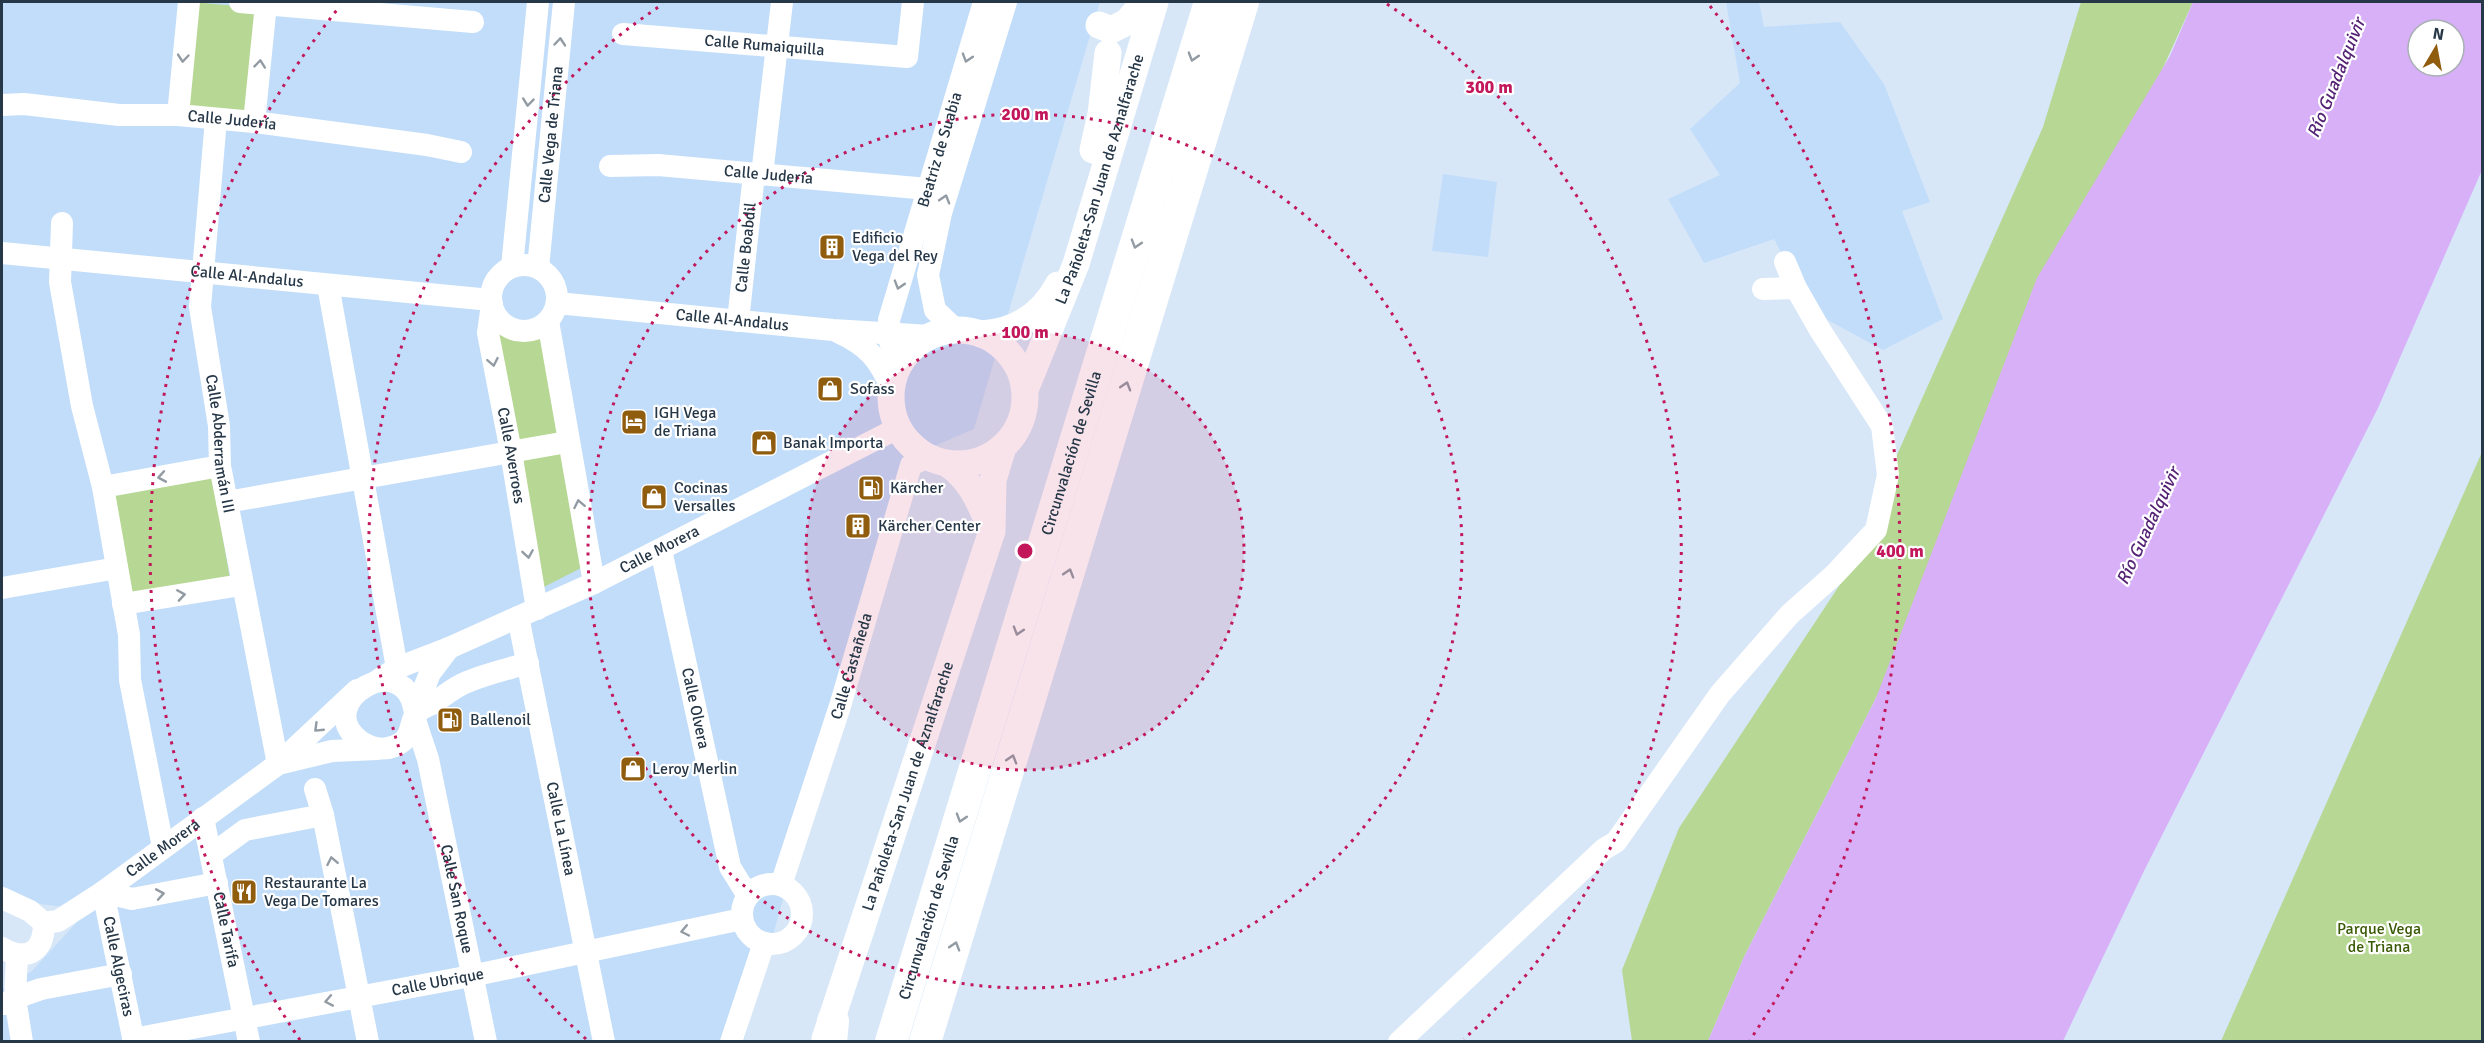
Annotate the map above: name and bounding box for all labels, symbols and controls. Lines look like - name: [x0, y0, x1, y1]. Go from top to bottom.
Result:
- water label: Río Guadalquivir: [2302, 13, 2371, 141]
- north arrow: [2406, 18, 2466, 78]
- text: N: [2431, 23, 2446, 45]
- street label: Calle Rumaiquilla: [704, 31, 825, 60]
- one-way arrow: [553, 38, 566, 47]
- one-way arrow: [1188, 51, 1200, 62]
- one-way arrow: [962, 52, 974, 63]
- street label: La Pañoleta-San Juan de Aznalfarache: [1051, 52, 1149, 307]
- one-way arrow: [177, 54, 190, 63]
- one-way arrow: [253, 60, 266, 69]
- street label: Calle Vega de Triana: [534, 65, 568, 204]
- text: 300 m: [1465, 76, 1513, 98]
- street label: Beatriz de Suabia: [913, 90, 967, 210]
- one-way arrow: [522, 97, 535, 106]
- text: 200 m: [1001, 103, 1049, 125]
- street label: Calle Judería: [187, 106, 278, 135]
- street label: Calle Judería: [723, 161, 814, 189]
- one-way arrow: [938, 194, 950, 205]
- street label: Calle Boabdil: [731, 201, 761, 293]
- place label: Edificio Vega del Rey: [852, 228, 938, 266]
- building icon: Edificio Vega del Rey: [817, 232, 847, 262]
- one-way arrow: [1131, 238, 1143, 249]
- street label: Calle Al-Andalus: [189, 261, 304, 292]
- one-way arrow: [894, 279, 906, 290]
- street label: Calle Al-Andalus: [675, 305, 790, 336]
- text: 100 m: [1001, 321, 1049, 343]
- one-way arrow: [486, 356, 499, 366]
- street label: Circunvalación de Sevilla: [1037, 368, 1106, 538]
- street label: Calle Abderramán III: [201, 373, 239, 515]
- shop icon: Sofass: [815, 374, 845, 404]
- place label: Sofass: [850, 379, 895, 399]
- one-way arrow: [1119, 381, 1131, 392]
- place label: IGH Vega de Triana: [654, 403, 717, 441]
- street label: Calle Averroes: [493, 406, 529, 505]
- hotel icon: IGH Vega de Triana: [619, 407, 649, 437]
- shop icon: Banak Importa: [749, 428, 779, 458]
- place label: Banak Importa: [783, 433, 883, 453]
- water label: Río Guadalquivir: [2111, 462, 2186, 588]
- one-way arrow: [158, 470, 168, 483]
- fuel station icon: Kärcher: [856, 473, 886, 503]
- place label: Cocinas Versalles: [674, 478, 735, 516]
- place label: Kärcher: [890, 478, 943, 498]
- shop icon: Cocinas Versalles: [639, 482, 669, 512]
- one-way arrow: [573, 500, 586, 510]
- building icon: Kärcher Center: [843, 511, 873, 541]
- place label: Kärcher Center: [878, 516, 981, 536]
- street label: Calle Morera: [616, 521, 703, 578]
- text: 400 m: [1876, 540, 1924, 562]
- centre of rings: [1015, 541, 1035, 561]
- one-way arrow: [521, 549, 533, 558]
- one-way arrow: [1062, 568, 1074, 578]
- one-way arrow: [176, 589, 186, 602]
- street label: Calle Castañeda: [826, 611, 877, 722]
- one-way arrow: [1013, 625, 1025, 636]
- street label: La Pañoleta-San Juan de Aznalfarache: [858, 659, 958, 914]
- street label: Calle Olvera: [677, 666, 714, 751]
- fuel station icon: Ballenoil: [435, 705, 465, 735]
- place label: Ballenoil: [470, 710, 531, 730]
- one-way arrow: [314, 720, 325, 731]
- shop icon: Leroy Merlin: [618, 754, 648, 784]
- one-way arrow: [1005, 754, 1017, 765]
- place label: Leroy Merlin: [652, 759, 737, 779]
- street label: Calle La Línea: [542, 780, 580, 877]
- one-way arrow: [956, 812, 968, 823]
- street label: Calle Morera: [122, 814, 204, 882]
- street label: Circunvalación de Sevilla: [895, 833, 964, 1002]
- street label: Calle San Roque: [436, 843, 478, 955]
- one-way arrow: [326, 856, 339, 866]
- place label: Restaurante La Vega De Tomares: [264, 873, 379, 911]
- restaurant icon: Restaurante La Vega De Tomares: [229, 877, 259, 907]
- one-way arrow: [154, 888, 164, 901]
- street label: Calle Tarifa: [208, 890, 243, 969]
- street label: Calle Algeciras: [98, 914, 138, 1018]
- park label: Parque Vega de Triana: [2337, 919, 2421, 957]
- one-way arrow: [680, 924, 690, 937]
- one-way arrow: [948, 941, 960, 952]
- street label: Calle Ubrique: [390, 964, 486, 1001]
- one-way arrow: [324, 994, 334, 1007]

